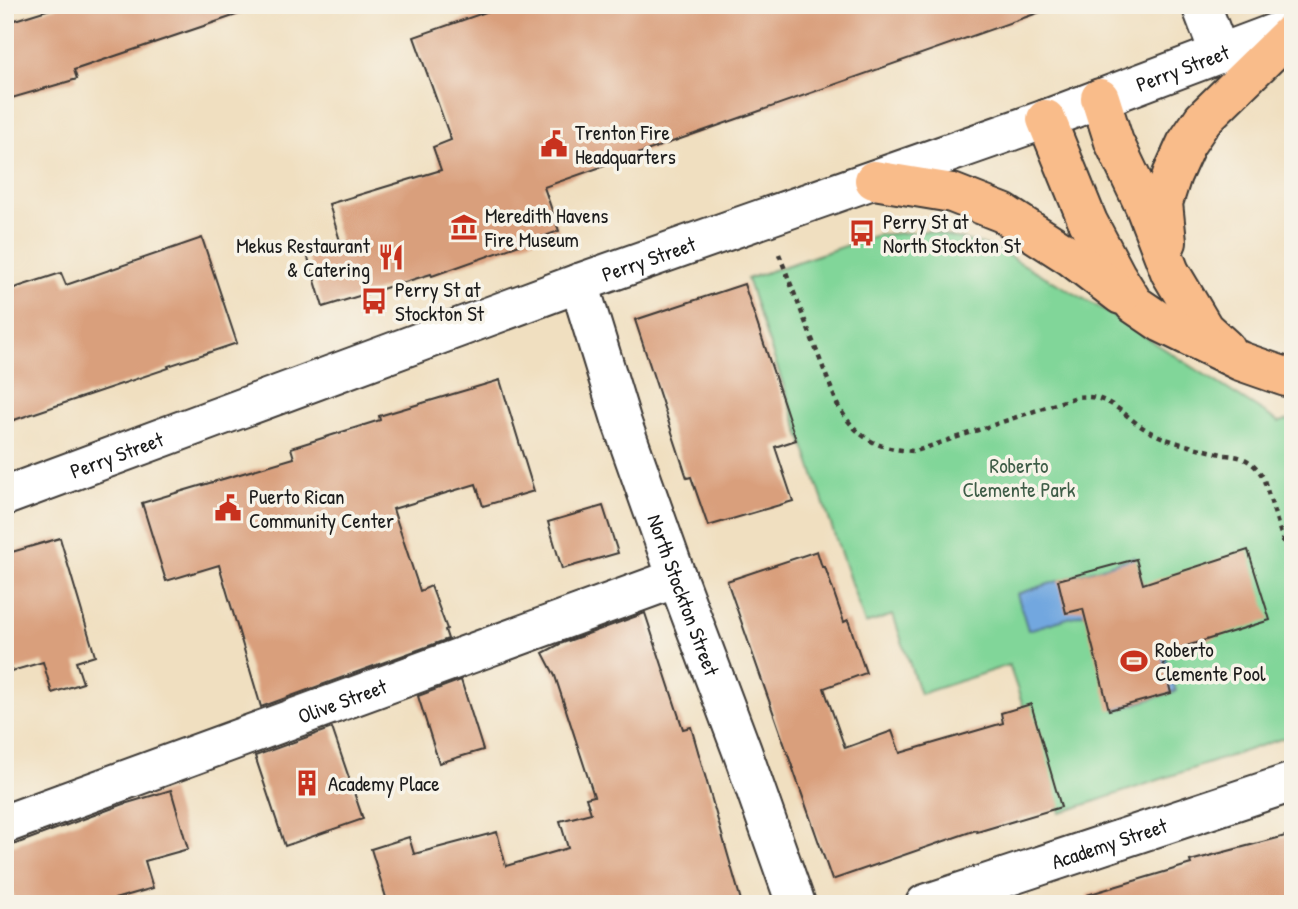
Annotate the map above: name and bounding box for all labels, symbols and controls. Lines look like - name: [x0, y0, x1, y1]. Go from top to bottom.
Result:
- street label: Perry Street: [1132, 37, 1234, 98]
- place label: Trenton Fire Headquarters: [575, 118, 676, 171]
- public building icon: Trenton Fire Headquarters: [539, 129, 569, 159]
- place label: Meredith Havens Fire Museum: [484, 201, 608, 254]
- place label: Perry St at North Stockton St: [883, 207, 1021, 260]
- museum icon: Meredith Havens Fire Museum: [449, 212, 479, 242]
- bus stop icon: Perry St at North Stockton St: [847, 218, 877, 248]
- street label: Perry Street: [598, 229, 700, 288]
- place label: Mekus Restaurant & Catering: [236, 231, 371, 284]
- restaurant icon: Mekus Restaurant & Catering: [376, 242, 406, 272]
- place label: Perry St at Stockton St: [395, 275, 485, 328]
- bus stop icon: Perry St at Stockton St: [359, 286, 389, 316]
- street label: Perry Street: [66, 424, 168, 485]
- park label: Roberto Clemente Park: [962, 451, 1076, 504]
- place label: Puerto Rican Community Center: [249, 482, 394, 535]
- public building icon: Puerto Rican Community Center: [213, 493, 243, 523]
- street label: North Stockton Street: [641, 510, 727, 680]
- place label: Roberto Clemente Pool: [1155, 635, 1266, 688]
- sports icon: Roberto Clemente Pool: [1119, 646, 1149, 676]
- street label: Olive Street: [294, 671, 391, 730]
- building icon: Academy Place: [292, 768, 322, 798]
- place label: Academy Place: [328, 769, 440, 798]
- street label: Academy Street: [1048, 810, 1171, 876]

